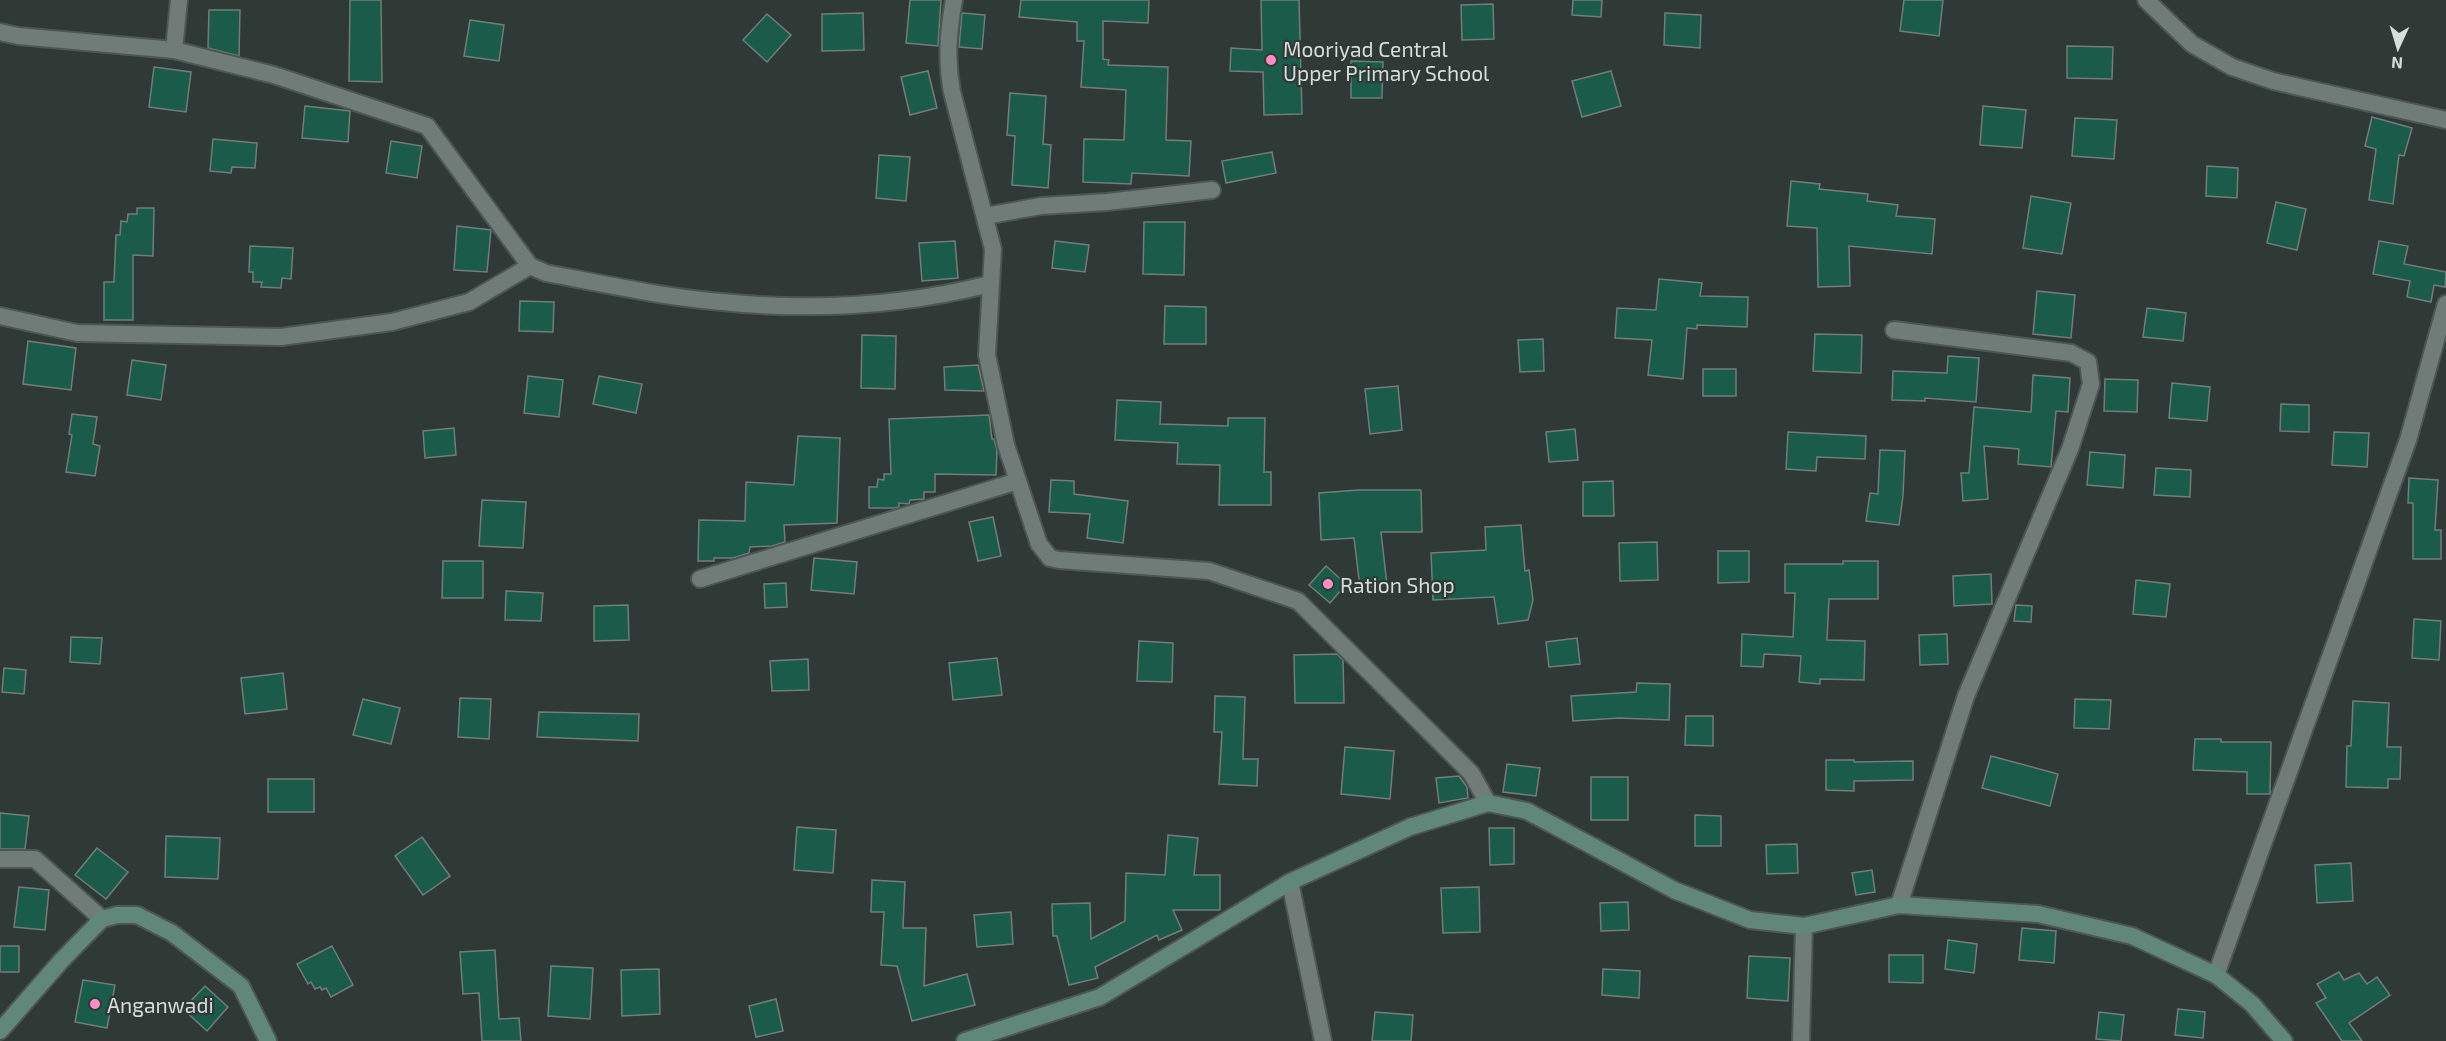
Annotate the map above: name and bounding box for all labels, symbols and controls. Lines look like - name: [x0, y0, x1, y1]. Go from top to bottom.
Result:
- north arrow: [2368, 18, 2428, 78]
- place label: Mooriyad Central Upper Primary School: [1283, 36, 1490, 85]
- marker: Mooriyad Central Upper Primary School: [1264, 53, 1278, 67]
- text: N: [2390, 54, 2403, 73]
- place label: Ration Shop: [1340, 572, 1455, 597]
- marker: Ration Shop: [1321, 577, 1335, 591]
- place label: Anganwadi: [107, 992, 214, 1017]
- marker: Anganwadi: [88, 997, 102, 1011]

